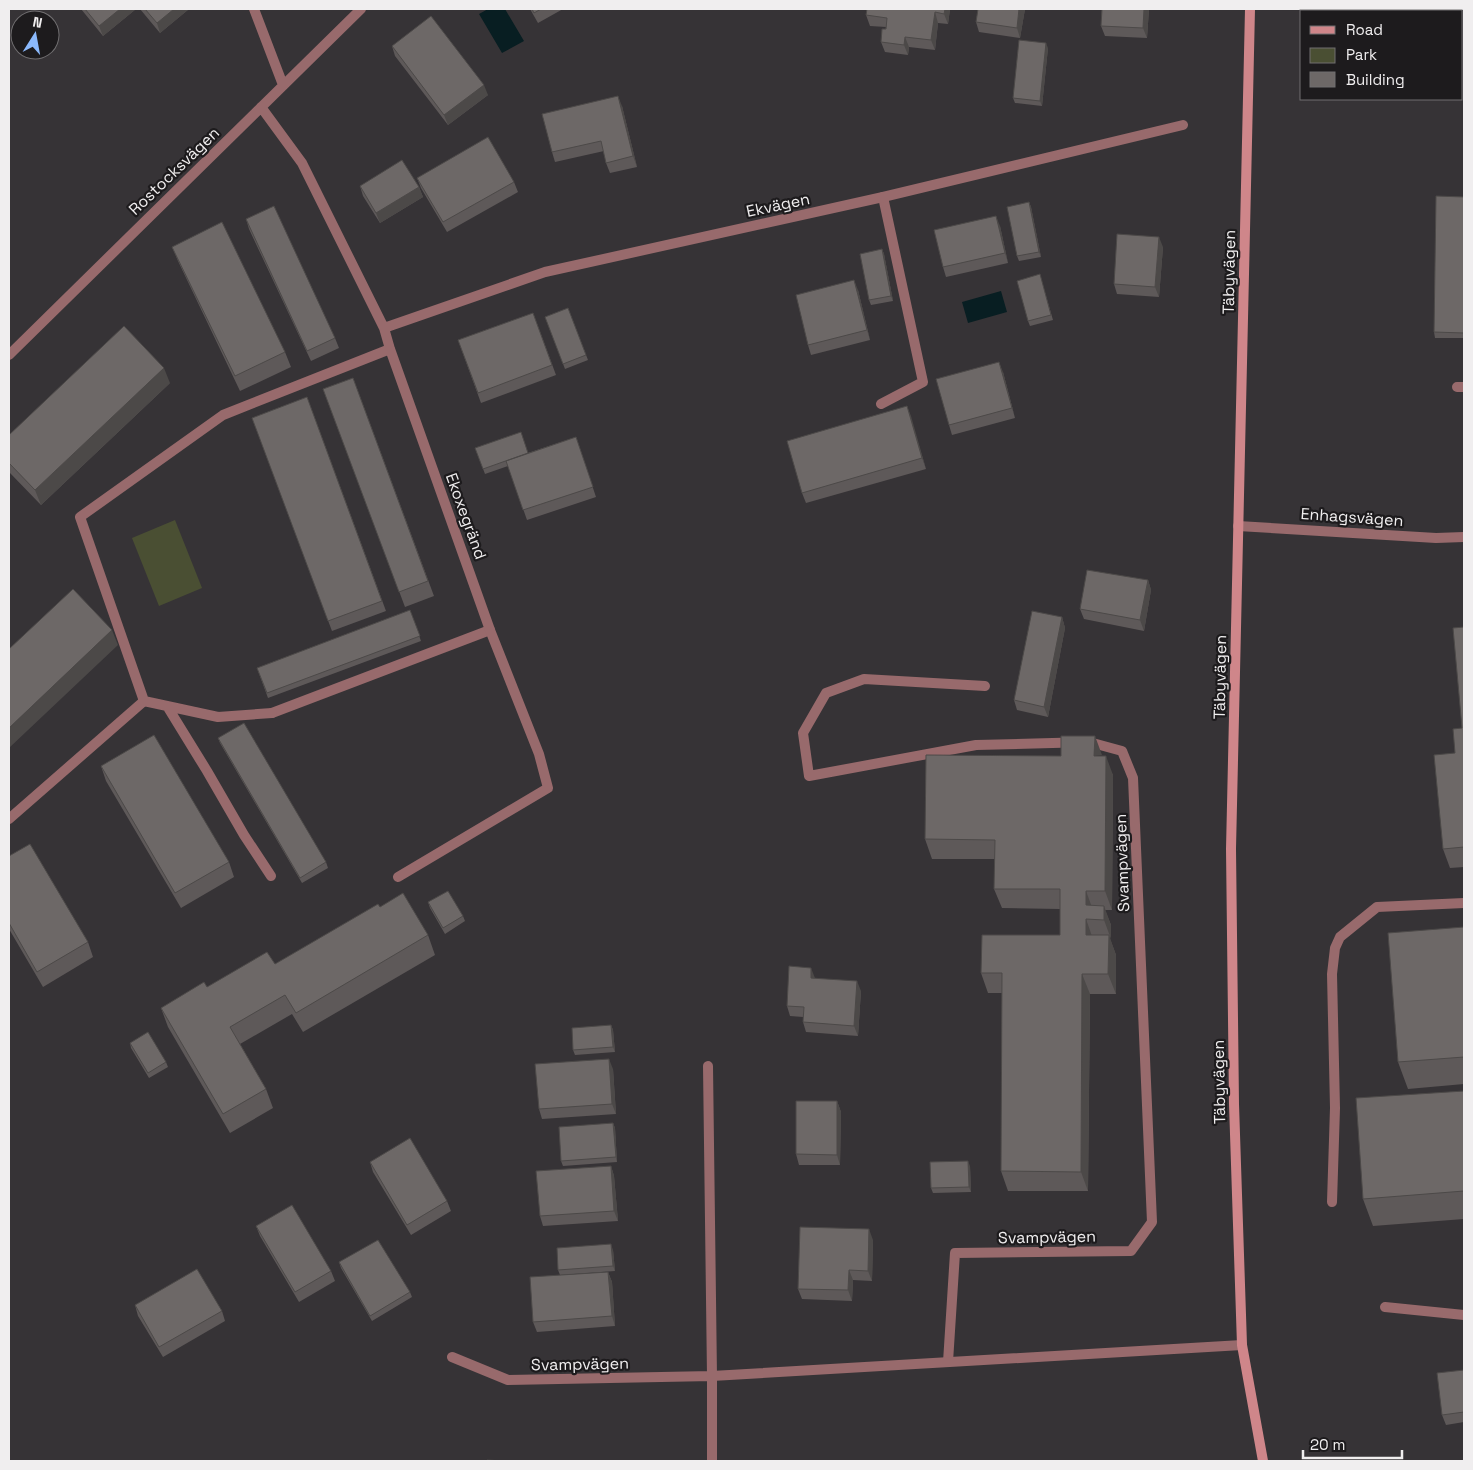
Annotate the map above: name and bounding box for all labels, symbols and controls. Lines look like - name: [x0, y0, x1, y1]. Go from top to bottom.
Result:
- north arrow: [10, 10, 60, 60]
- legend: [1300, 10, 1463, 100]
- text: N: [31, 13, 44, 32]
- text: Road: [1346, 20, 1383, 39]
- text: Park: [1346, 45, 1377, 64]
- text: Building: [1346, 70, 1405, 89]
- street label: Rostocksvägen: [124, 122, 224, 220]
- street label: Ekvägen: [744, 188, 812, 222]
- street label: Täbyvägen: [1218, 230, 1240, 314]
- street label: Ekoxegränd: [441, 470, 491, 562]
- street label: Enhagsvägen: [1300, 503, 1404, 531]
- street label: Täbyvägen: [1209, 635, 1231, 719]
- street label: Svampvägen: [1110, 814, 1134, 912]
- street label: Täbyvägen: [1208, 1040, 1230, 1124]
- street label: Svampvägen: [998, 1226, 1096, 1248]
- street label: Svampvägen: [531, 1353, 629, 1375]
- scale bar: [1303, 1428, 1402, 1460]
- text: 20 m: [1310, 1435, 1345, 1454]

